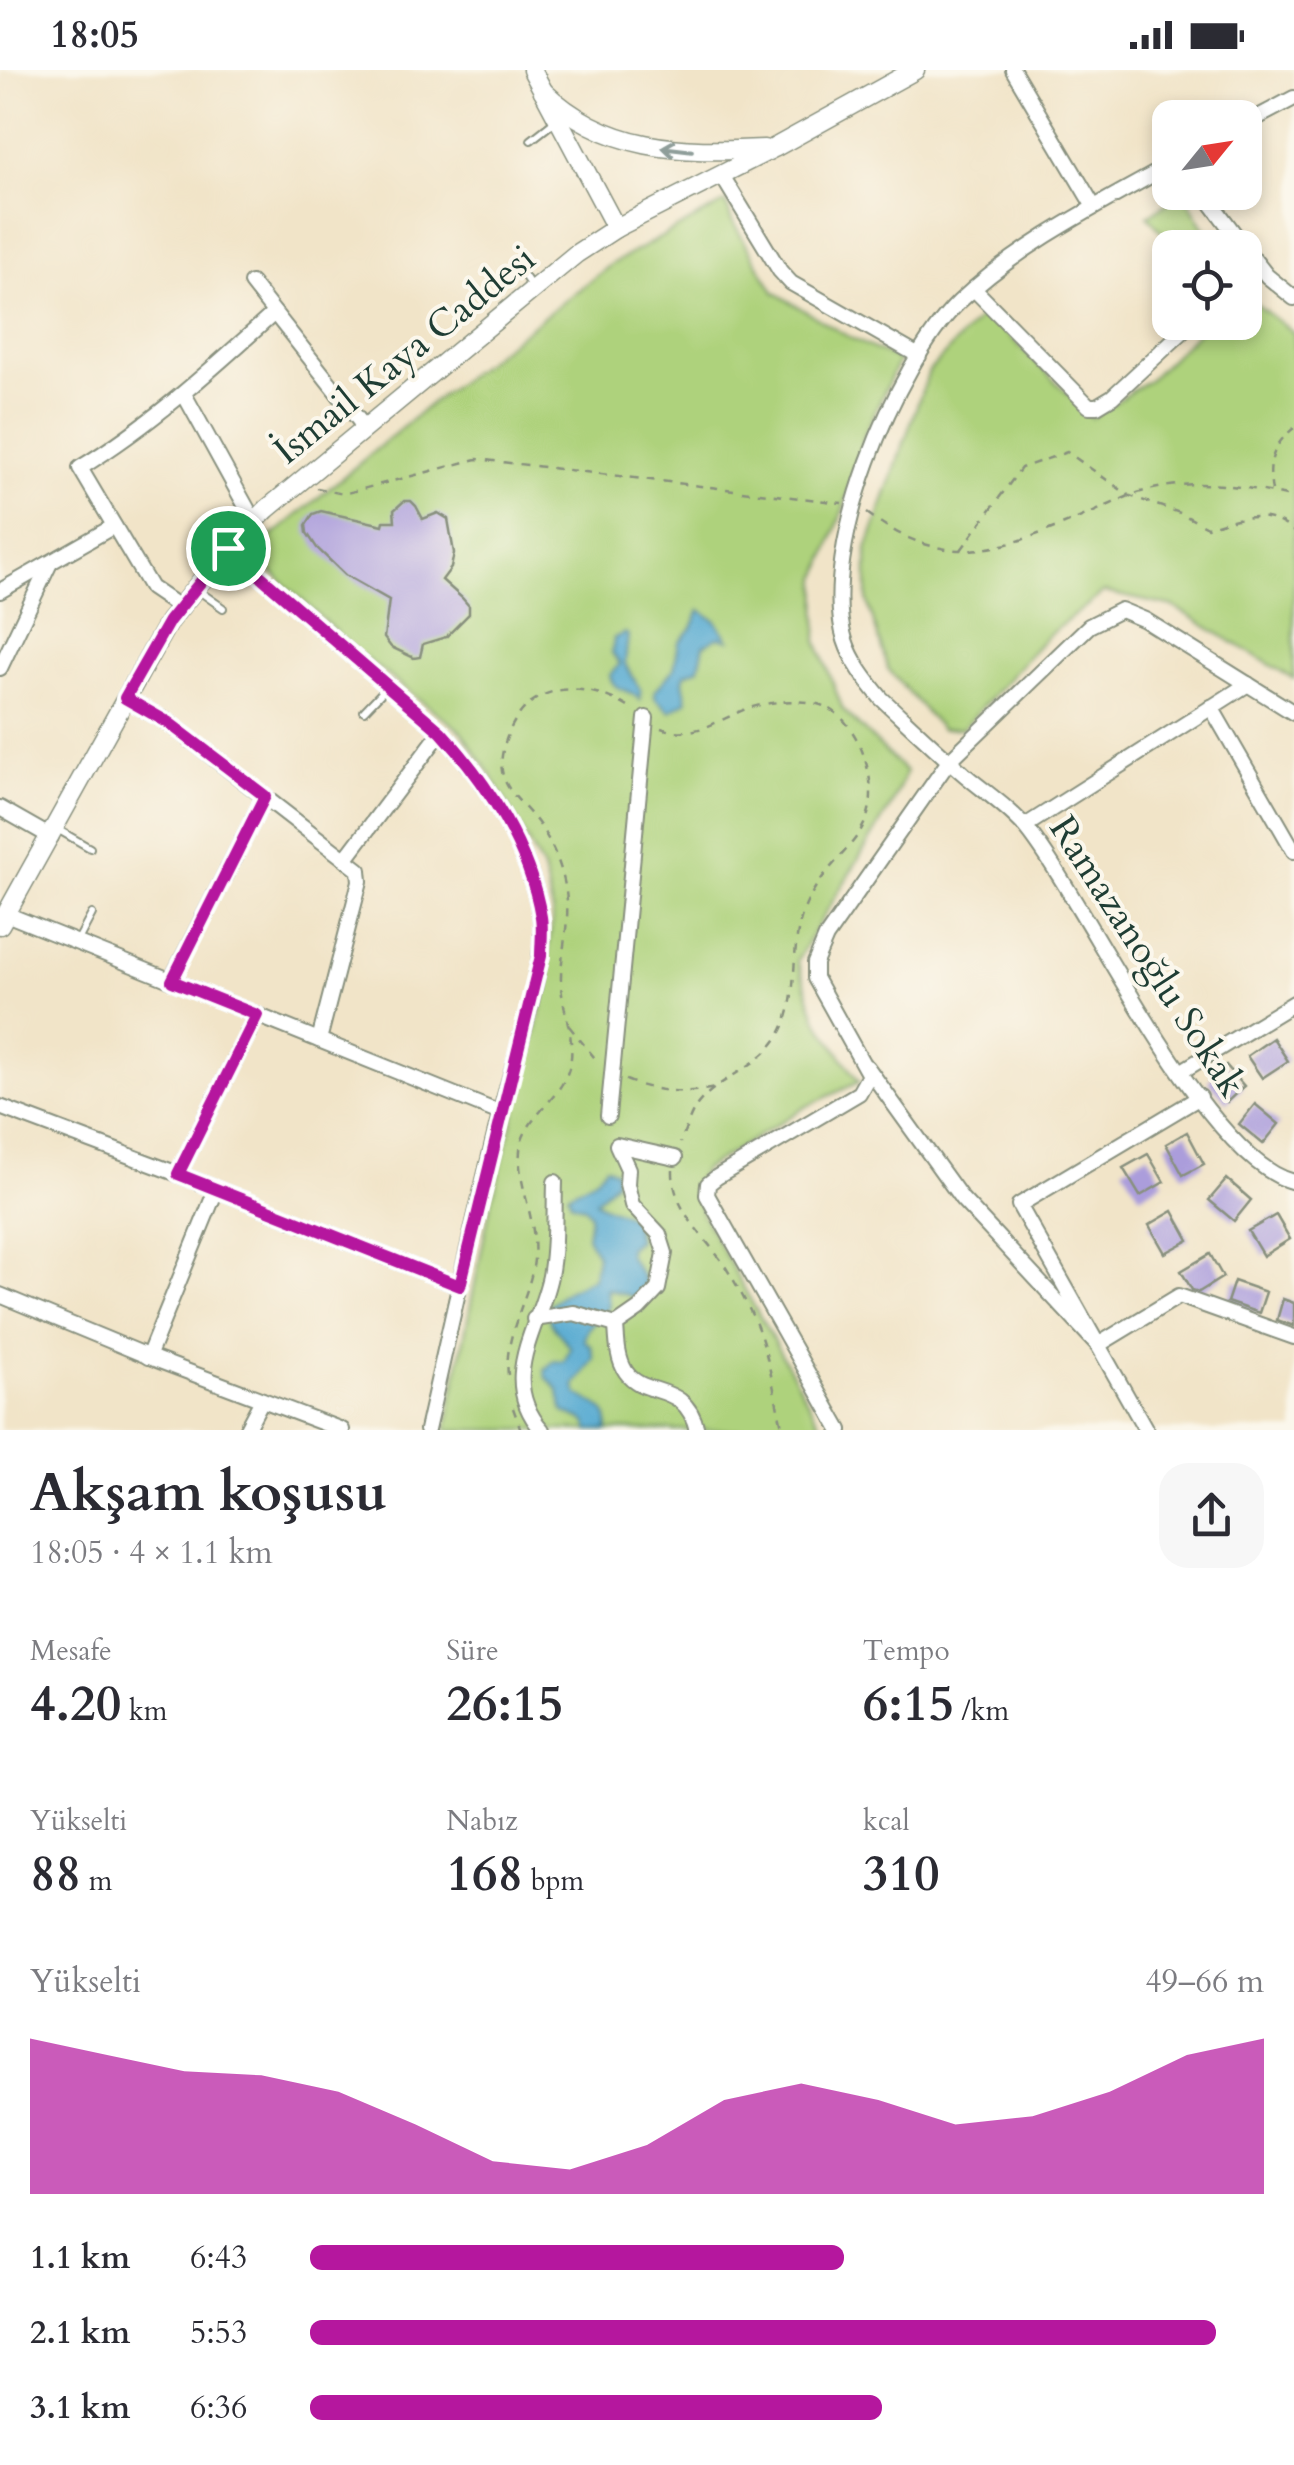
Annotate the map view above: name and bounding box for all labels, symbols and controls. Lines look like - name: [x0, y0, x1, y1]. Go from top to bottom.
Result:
- text: 18:05: [50, 9, 139, 61]
- north arrow: [1152, 100, 1262, 210]
- map controls: [1152, 100, 1262, 340]
- one-way arrow: [661, 139, 694, 158]
- button: locate: [1152, 230, 1262, 340]
- street label: İsmail Kaya Caddesi: [263, 233, 546, 477]
- pin: [186, 506, 271, 591]
- icon: arrive: [201, 521, 256, 576]
- street label: Ramazanoğlu Sokak: [1037, 806, 1258, 1108]
- text: Akşam koşusu: [30, 1456, 387, 1530]
- button: share: [1159, 1463, 1264, 1568]
- text: 18:05 · 4 × 1.1 km: [30, 1531, 273, 1575]
- text: Mesafe: [30, 1632, 112, 1670]
- text: Süre: [446, 1632, 499, 1670]
- text: Tempo: [863, 1632, 950, 1670]
- text: 4.20: [30, 1670, 121, 1738]
- text: 26:15: [446, 1670, 563, 1738]
- text: 6:15: [863, 1670, 954, 1738]
- text: km: [121, 1692, 168, 1730]
- text: /km: [954, 1692, 1009, 1730]
- text: Yükselti: [30, 1802, 127, 1840]
- text: Nabız: [446, 1802, 518, 1840]
- text: kcal: [863, 1802, 910, 1840]
- text: 88: [30, 1840, 81, 1908]
- text: 168: [446, 1840, 523, 1908]
- text: 310: [863, 1840, 940, 1908]
- text: m: [81, 1862, 112, 1900]
- text: bpm: [523, 1862, 584, 1900]
- text: Yükselti: [30, 1960, 141, 2004]
- text: 49–66 m: [1145, 1960, 1264, 2004]
- text: 1.1 km: [30, 2236, 130, 2280]
- text: 6:43: [190, 2236, 247, 2280]
- text: 2.1 km: [30, 2311, 130, 2355]
- text: 5:53: [190, 2311, 247, 2355]
- text: 3.1 km: [30, 2386, 130, 2430]
- text: 6:36: [190, 2386, 247, 2430]

